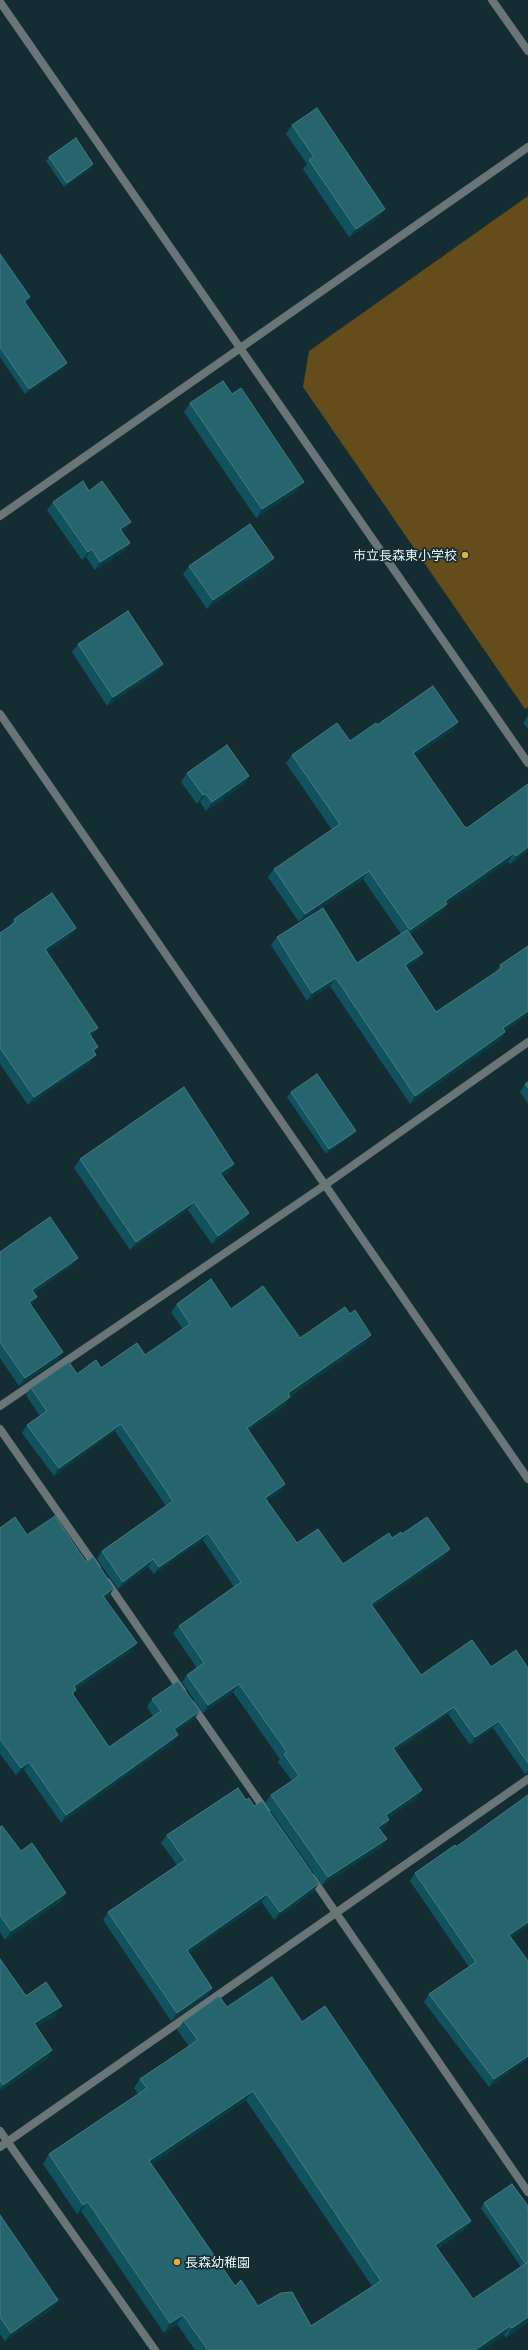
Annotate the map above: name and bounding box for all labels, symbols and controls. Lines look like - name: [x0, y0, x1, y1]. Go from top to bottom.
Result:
- place label: 市立長森東小学校: [353, 547, 457, 563]
- marker: 市立長森東小学校: [460, 550, 470, 560]
- place label: 長森幼稚園: [185, 2254, 250, 2270]
- marker: 長森幼稚園: [172, 2257, 182, 2267]

